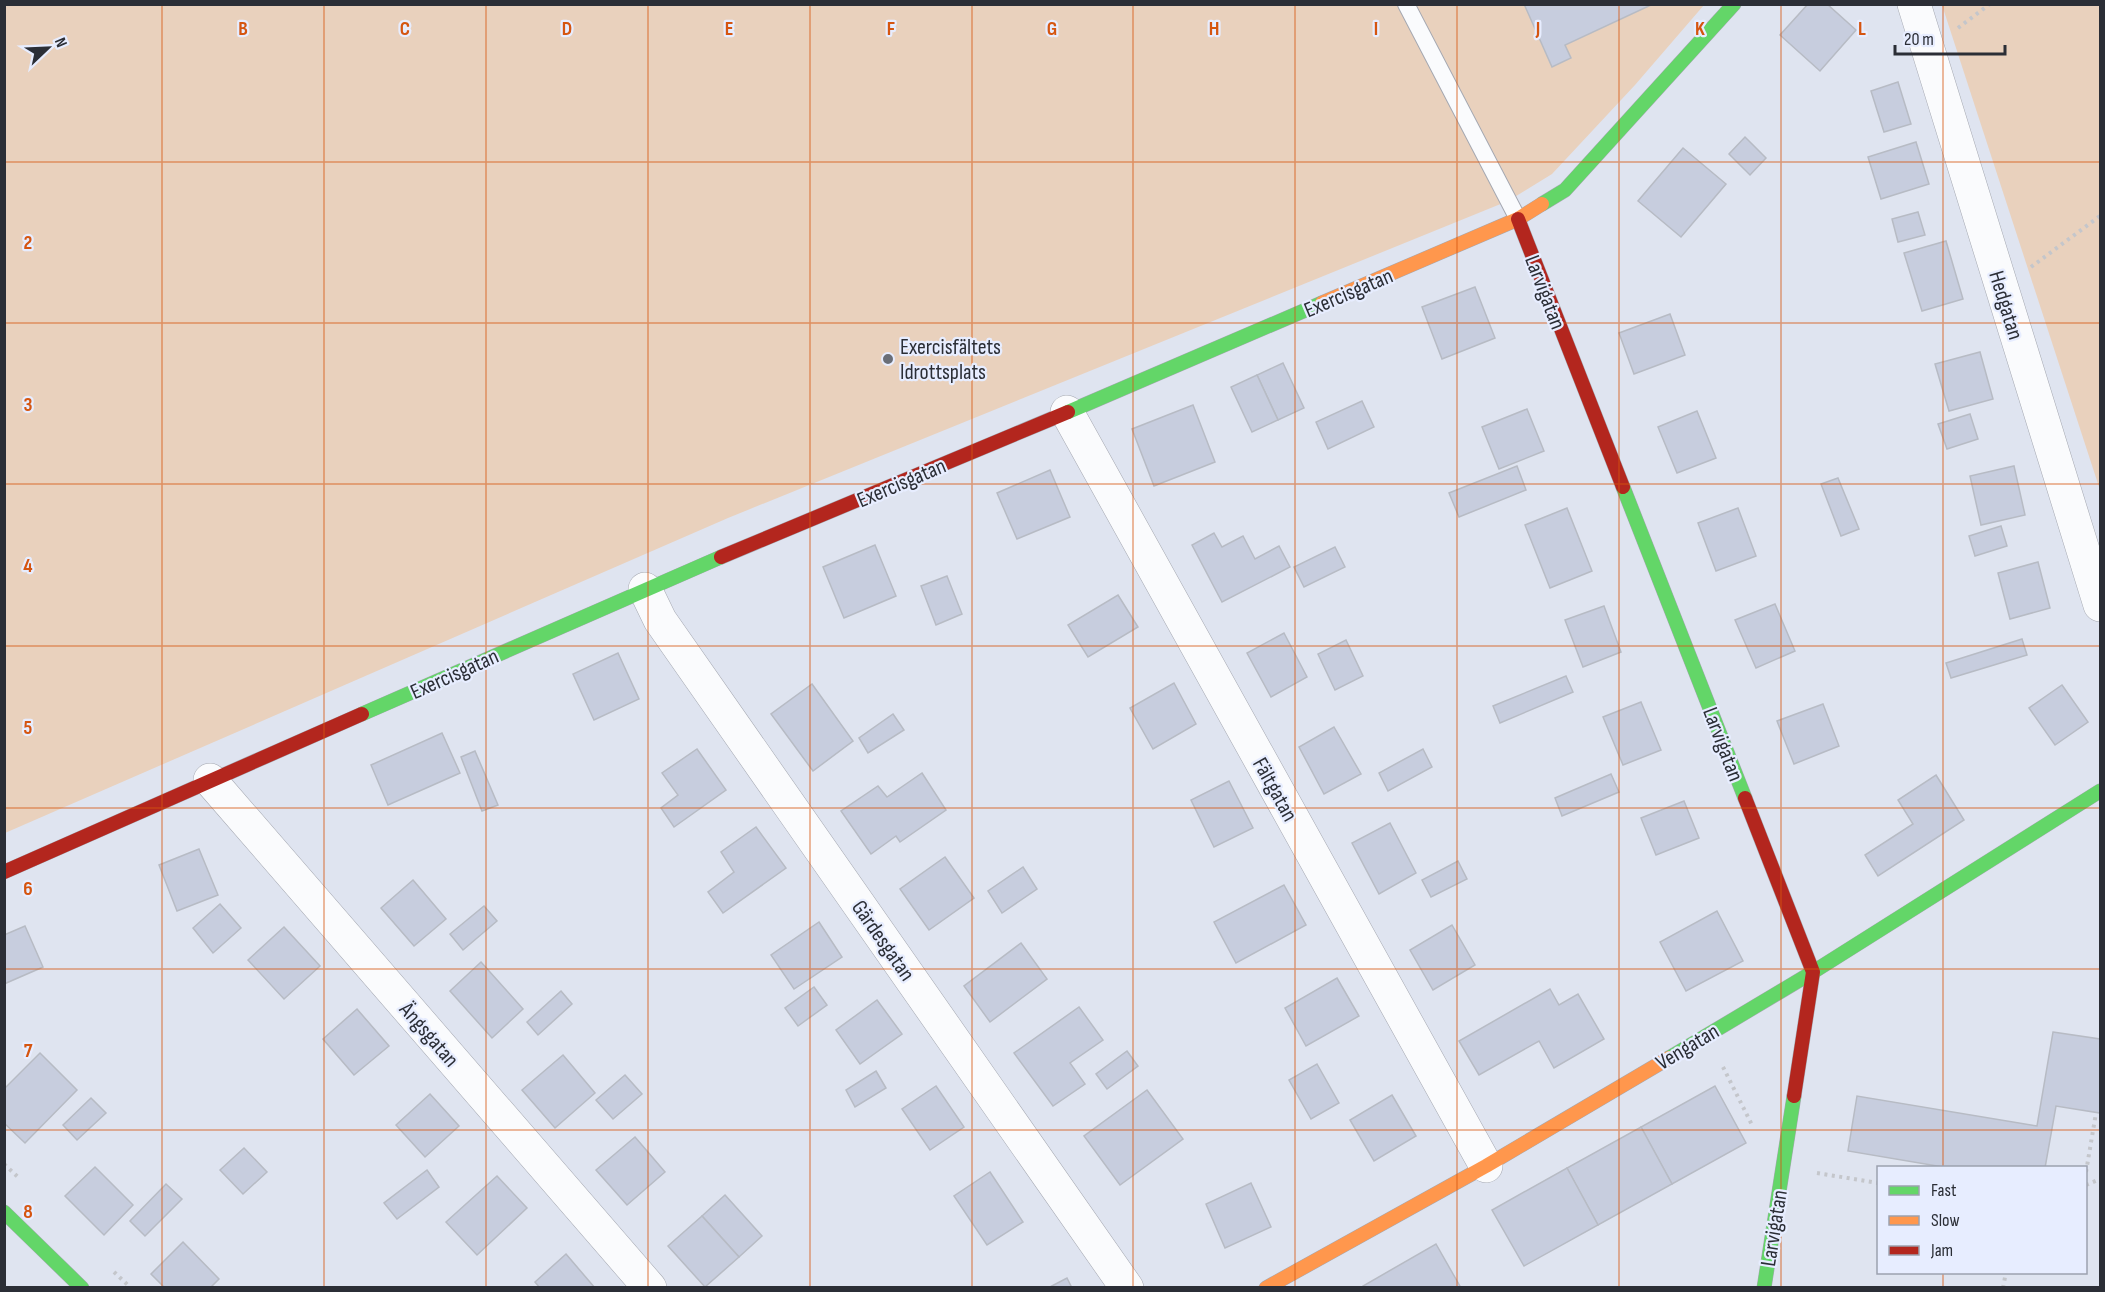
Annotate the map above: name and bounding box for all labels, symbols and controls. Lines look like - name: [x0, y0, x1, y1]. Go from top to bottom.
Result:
- text: B: [238, 17, 248, 41]
- text: C: [400, 17, 410, 41]
- text: D: [562, 17, 572, 41]
- text: E: [725, 17, 733, 41]
- text: F: [887, 17, 895, 41]
- text: G: [1047, 17, 1057, 41]
- text: H: [1209, 17, 1219, 41]
- text: I: [1374, 17, 1378, 41]
- text: J: [1535, 17, 1540, 41]
- text: K: [1695, 17, 1705, 41]
- text: L: [1858, 17, 1866, 41]
- north arrow: [18, 18, 78, 78]
- scale bar: [1895, 18, 2004, 56]
- text: 20 m: [1904, 29, 1934, 50]
- text: N: [50, 35, 71, 50]
- text: 2: [24, 231, 32, 255]
- street label: Larvigatan: [1518, 252, 1571, 333]
- street label: Exercisgatan: [1300, 263, 1397, 324]
- street label: Hedgatan: [1982, 268, 2029, 343]
- place label: Exercisfältets Idrottsplats: [900, 334, 1001, 386]
- marker: Exercisfältets Idrottsplats: [881, 352, 895, 366]
- text: 3: [24, 393, 33, 417]
- street label: Exercisgatan: [853, 453, 950, 514]
- text: 4: [23, 554, 33, 578]
- street label: Exercisgatan: [406, 643, 503, 706]
- street label: Larvigatan: [1696, 704, 1749, 785]
- text: 5: [24, 716, 33, 740]
- street label: Fältgatan: [1246, 753, 1303, 826]
- text: 6: [23, 877, 33, 901]
- street label: Gärdesgatan: [845, 895, 920, 987]
- street label: Ängsgatan: [393, 996, 464, 1073]
- street label: Vengatan: [1651, 1018, 1724, 1077]
- text: 7: [24, 1039, 33, 1063]
- legend: [1877, 1166, 2087, 1274]
- text: Fast: [1931, 1180, 1957, 1201]
- street label: Larvigatan: [1755, 1188, 1794, 1268]
- text: 8: [23, 1200, 33, 1224]
- text: Slow: [1931, 1210, 1960, 1231]
- text: Jam: [1930, 1240, 1953, 1261]

